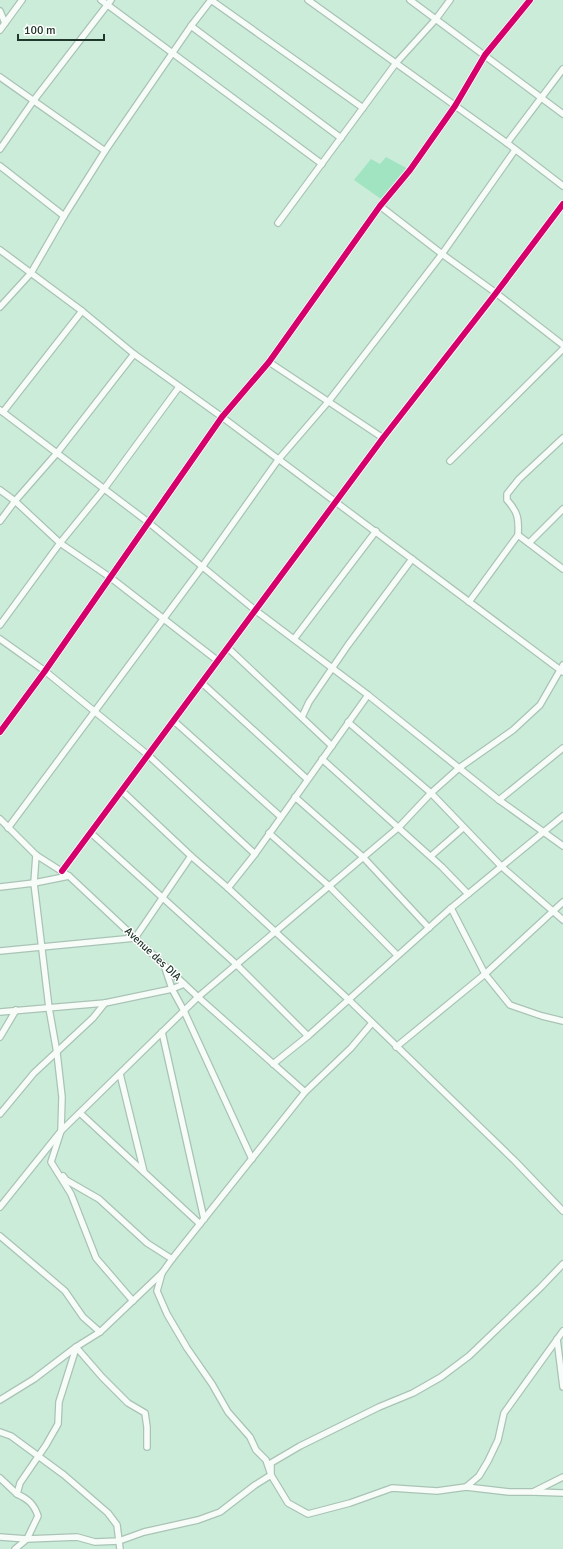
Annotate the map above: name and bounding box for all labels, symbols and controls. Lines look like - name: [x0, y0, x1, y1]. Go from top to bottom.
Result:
- scale bar: [18, 16, 104, 42]
- text: 100 m: [24, 23, 56, 38]
- street label: Avenue des DIA: [122, 925, 184, 984]

